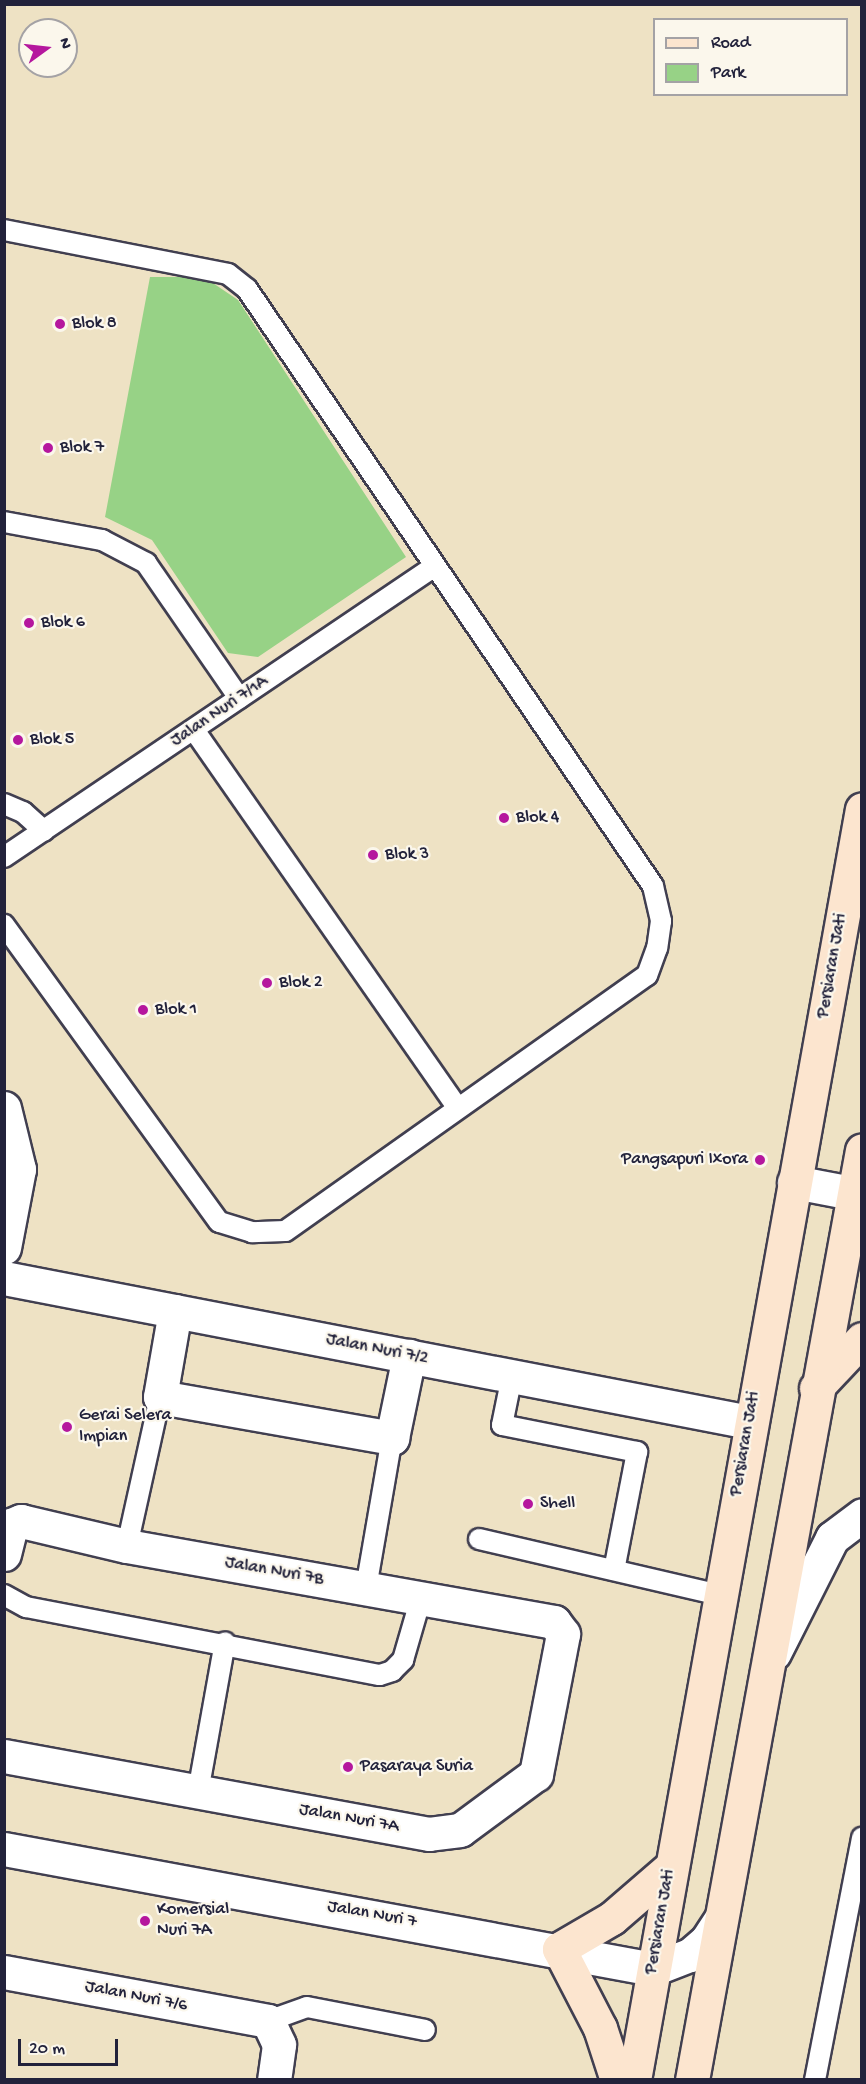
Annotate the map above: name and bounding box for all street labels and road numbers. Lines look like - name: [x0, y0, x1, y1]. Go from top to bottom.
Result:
- street label: Jalan Nuri 7/1A: [167, 672, 273, 752]
- street label: Persiaran Jati: [813, 912, 853, 1020]
- street label: Jalan Nuri 7/2: [324, 1330, 430, 1370]
- street label: Persiaran Jati: [726, 1390, 766, 1498]
- street label: Jalan Nuri 7B: [223, 1553, 325, 1591]
- street label: Jalan Nuri 7A: [297, 1800, 401, 1838]
- street label: Persiaran Jati: [641, 1868, 681, 1976]
- street label: Jalan Nuri 7: [326, 1897, 418, 1933]
- street label: Jalan Nuri 7/6: [83, 1976, 189, 2018]

